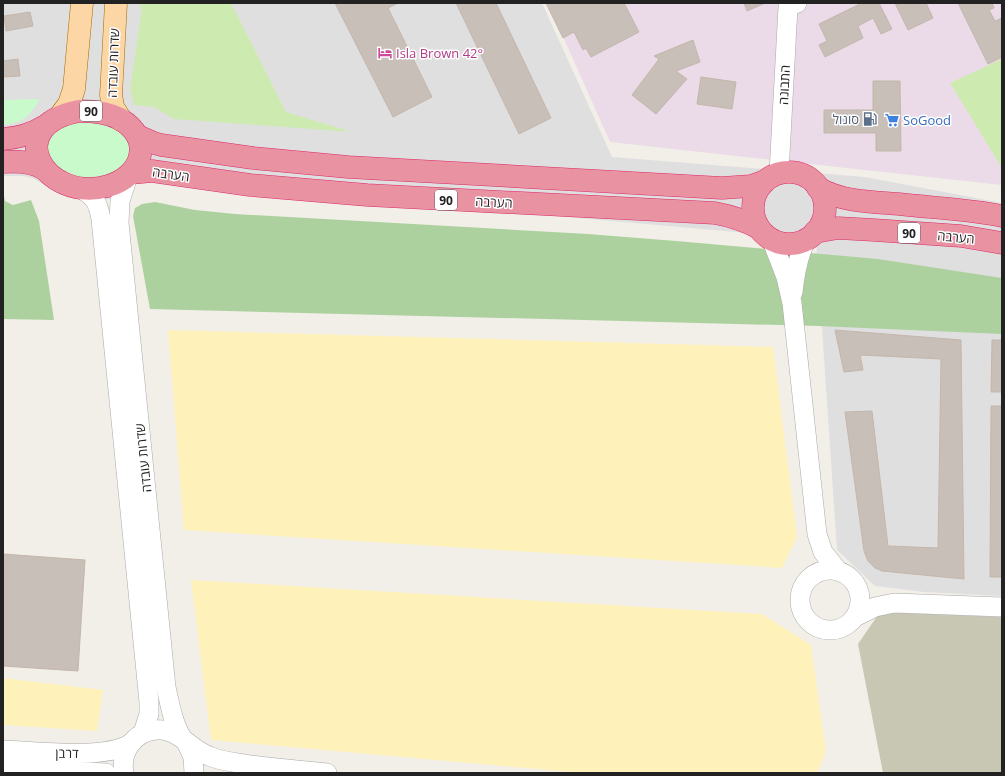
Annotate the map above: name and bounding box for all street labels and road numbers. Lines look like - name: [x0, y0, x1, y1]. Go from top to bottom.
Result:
- street label: שדרות עובדה: [103, 28, 123, 98]
- street label: התבונה: [774, 64, 794, 106]
- road number: 90: [80, 101, 102, 121]
- street label: הערבה: [151, 162, 191, 186]
- road number: 90: [435, 190, 457, 210]
- street label: הערבה: [475, 192, 513, 212]
- road number: 90: [898, 223, 920, 243]
- street label: הערבה: [937, 226, 975, 248]
- street label: שדרות עובדה: [130, 422, 156, 494]
- street label: דרבן: [55, 744, 79, 762]

